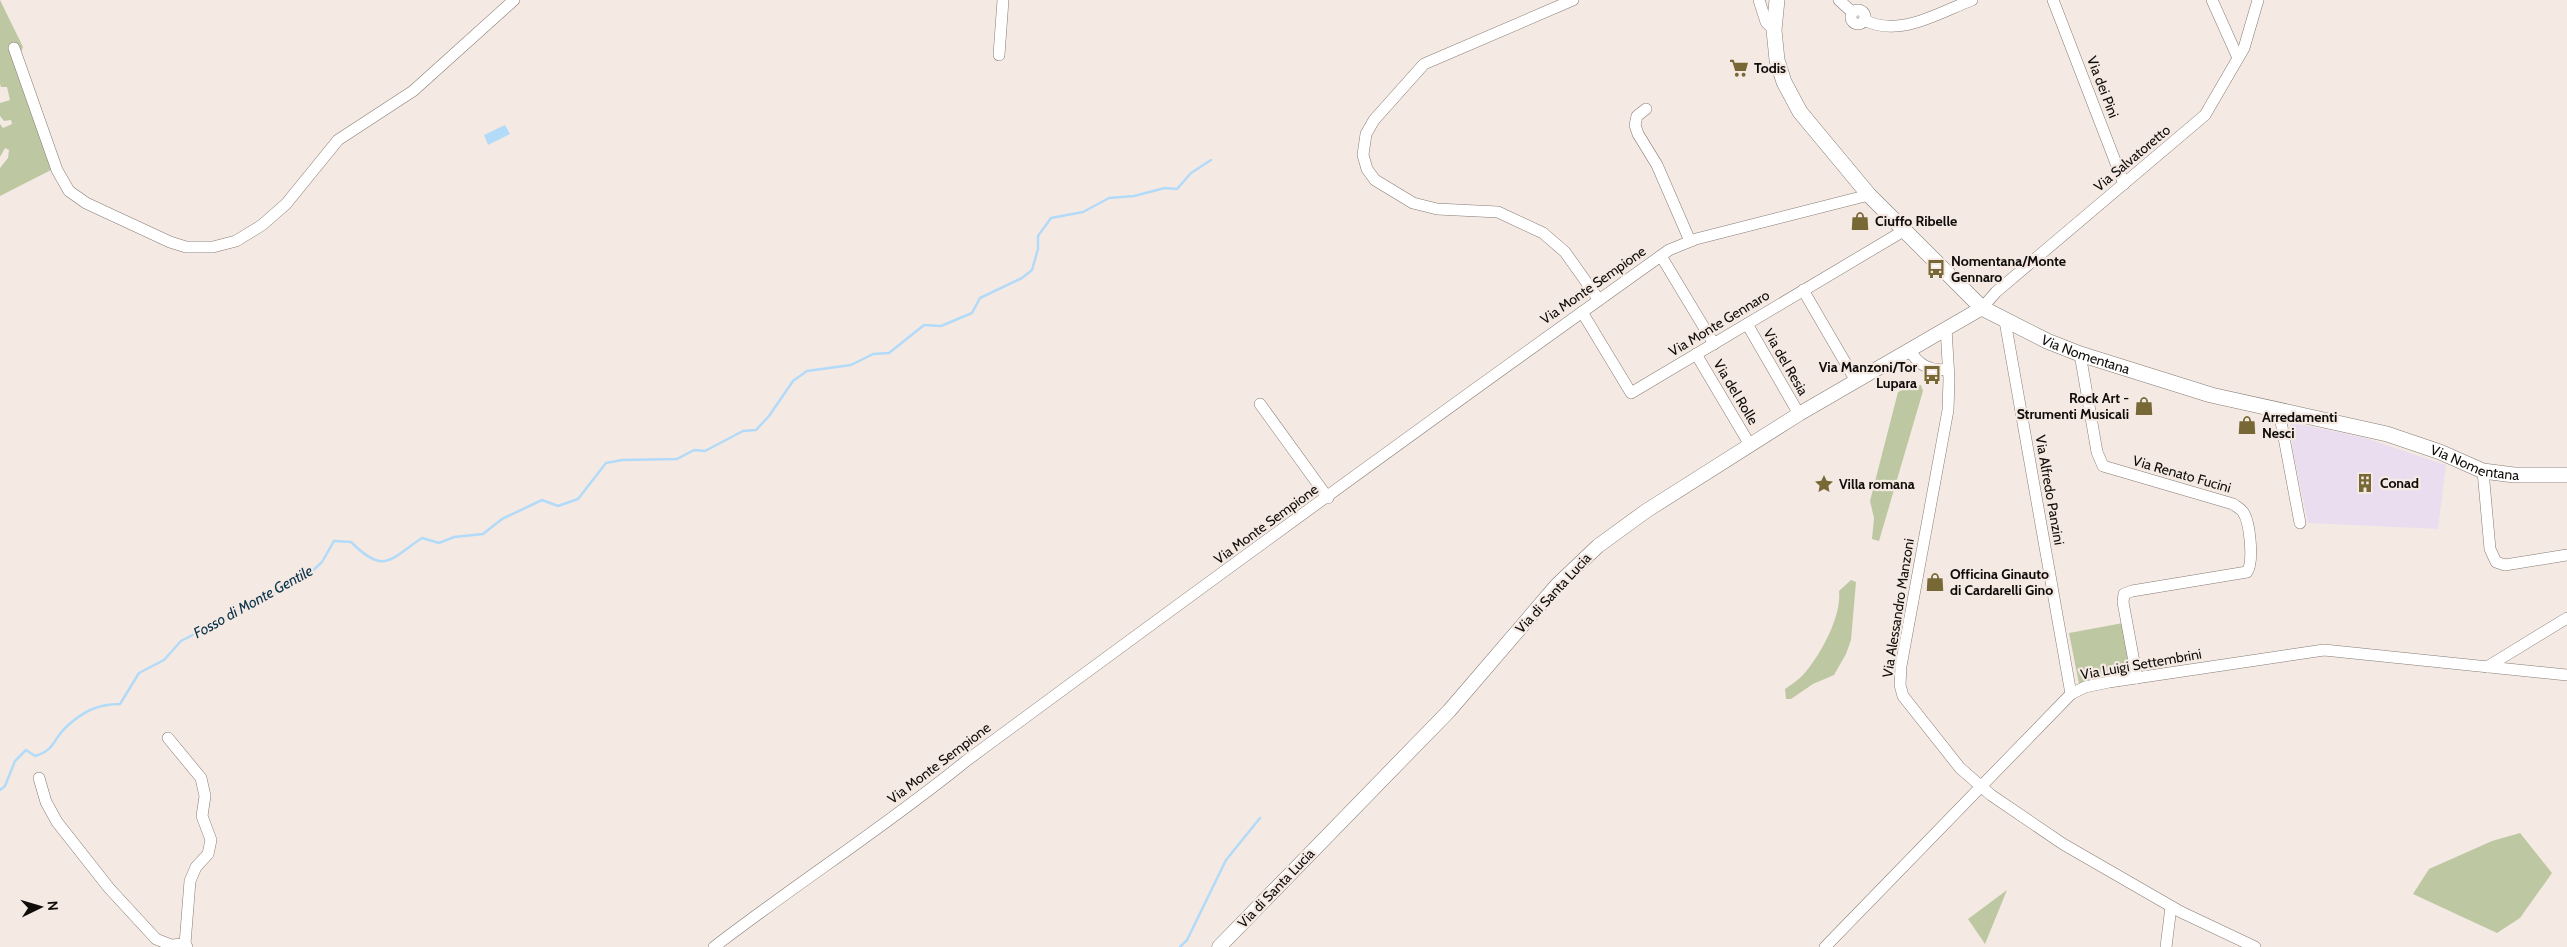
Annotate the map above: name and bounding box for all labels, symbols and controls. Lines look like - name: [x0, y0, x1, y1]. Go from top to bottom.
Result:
- street label: Via dei Pini: [2083, 54, 2123, 120]
- supermarket icon: Todis: [1728, 57, 1750, 79]
- place label: Todis: [1754, 59, 1786, 77]
- street label: Via Salvatoretto: [2090, 121, 2174, 195]
- shop icon: Ciuffo Ribelle: [1849, 210, 1871, 232]
- place label: Ciuffo Ribelle: [1875, 212, 1957, 230]
- street label: Via Monte Sempione: [1537, 242, 1649, 328]
- place label: Nomentana/Monte Gennaro: [1951, 252, 2066, 286]
- bus stop icon: Nomentana/Monte Gennaro: [1925, 258, 1947, 280]
- street label: Via Monte Gennaro: [1665, 286, 1773, 360]
- street label: Via del Resia: [1760, 325, 1812, 399]
- street label: Via Nomentana: [2038, 331, 2132, 378]
- street label: Via del Rolle: [1709, 356, 1763, 428]
- place label: Via Manzoni/Tor Lupara: [1819, 358, 1917, 392]
- bus stop icon: Via Manzoni/Tor Lupara: [1921, 364, 1943, 386]
- place label: Rock Art - Strumenti Musicali: [2017, 389, 2129, 423]
- shop icon: Rock Art - Strumenti Musicali: [2133, 395, 2155, 417]
- place label: Arredamenti Nesci: [2262, 408, 2337, 442]
- shop icon: Arredamenti Nesci: [2236, 414, 2258, 436]
- street label: Via Alfredo Panzini: [2031, 434, 2069, 546]
- street label: Via Nomentana: [2428, 440, 2519, 484]
- street label: Via Renato Fucini: [2131, 451, 2233, 497]
- building icon: Conad: [2354, 472, 2376, 494]
- place icon: Villa romana: [1813, 473, 1835, 495]
- place label: Conad: [2380, 474, 2419, 492]
- place label: Villa romana: [1839, 475, 1915, 493]
- street label: Via Monte Sempione: [1210, 480, 1322, 568]
- street label: Via Alessandro Manzoni: [1878, 537, 1918, 679]
- street label: Via di Santa Lucia: [1511, 549, 1595, 637]
- water label: Fosso di Monte Gentile: [190, 562, 316, 642]
- place label: Officina Ginauto di Cardarelli Gino: [1950, 565, 2053, 599]
- shop icon: Officina Ginauto di Cardarelli Gino: [1924, 571, 1946, 593]
- street label: Via Luigi Settembrini: [2079, 644, 2203, 684]
- street label: Via Monte Sempione: [884, 718, 994, 808]
- street label: Via di Santa Lucia: [1234, 844, 1319, 931]
- north arrow: [15, 882, 65, 932]
- text: N: [44, 900, 62, 912]

